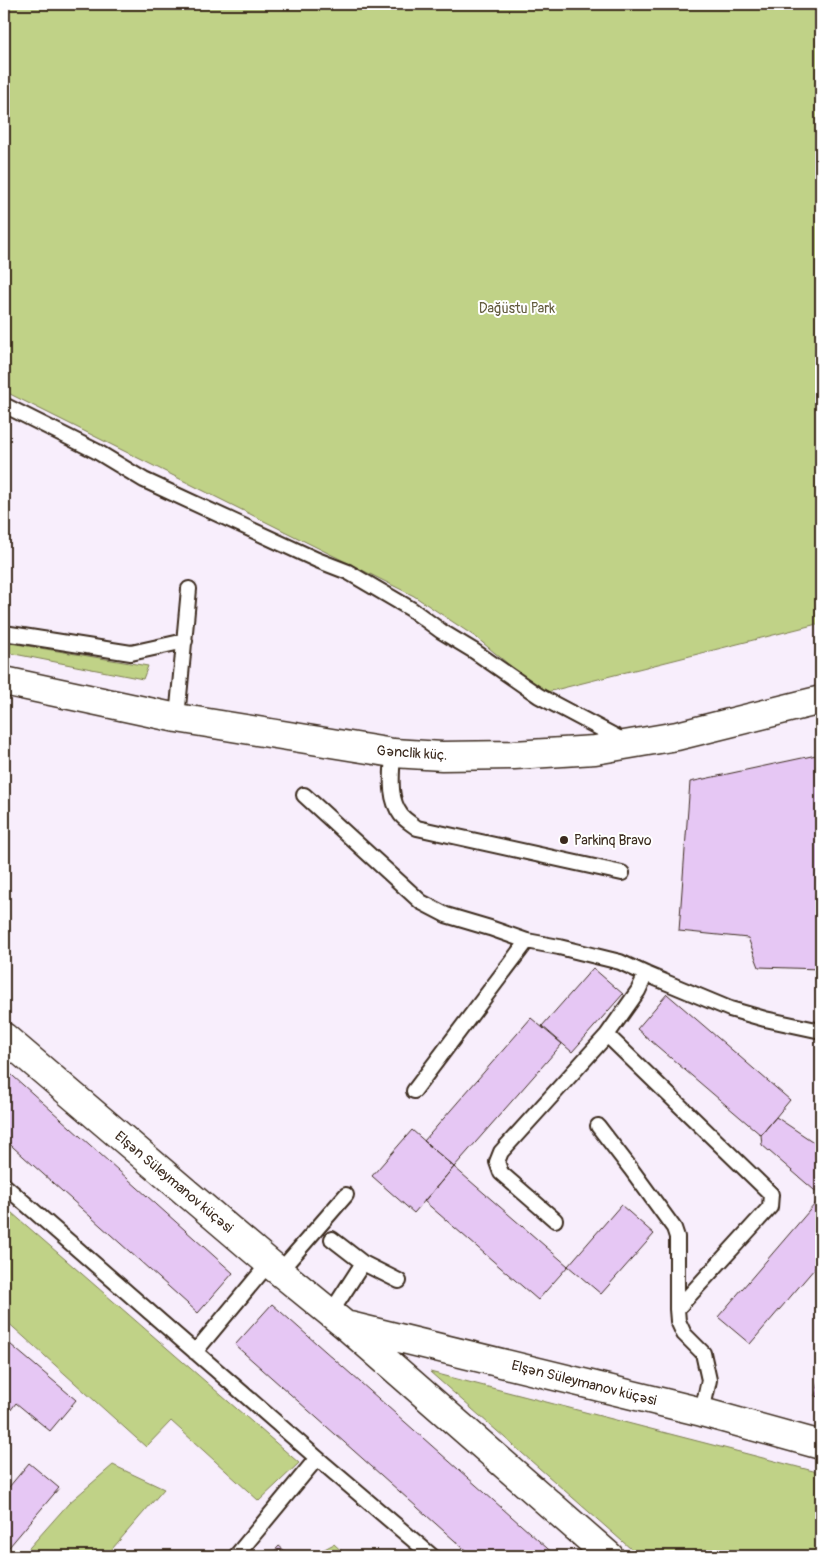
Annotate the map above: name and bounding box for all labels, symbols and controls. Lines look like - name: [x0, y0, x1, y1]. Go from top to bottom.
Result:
- park label: Dağüstu Park: [479, 300, 555, 317]
- street label: Gənclik küç.: [376, 742, 448, 764]
- place label: Parkinq Bravo: [574, 832, 652, 849]
- marker: Parkinq Bravo: [558, 834, 570, 846]
- street label: Elşən Süleymanov küçəsi: [111, 1128, 237, 1237]
- street label: Elşən Süleymanov küçəsi: [510, 1357, 659, 1409]

